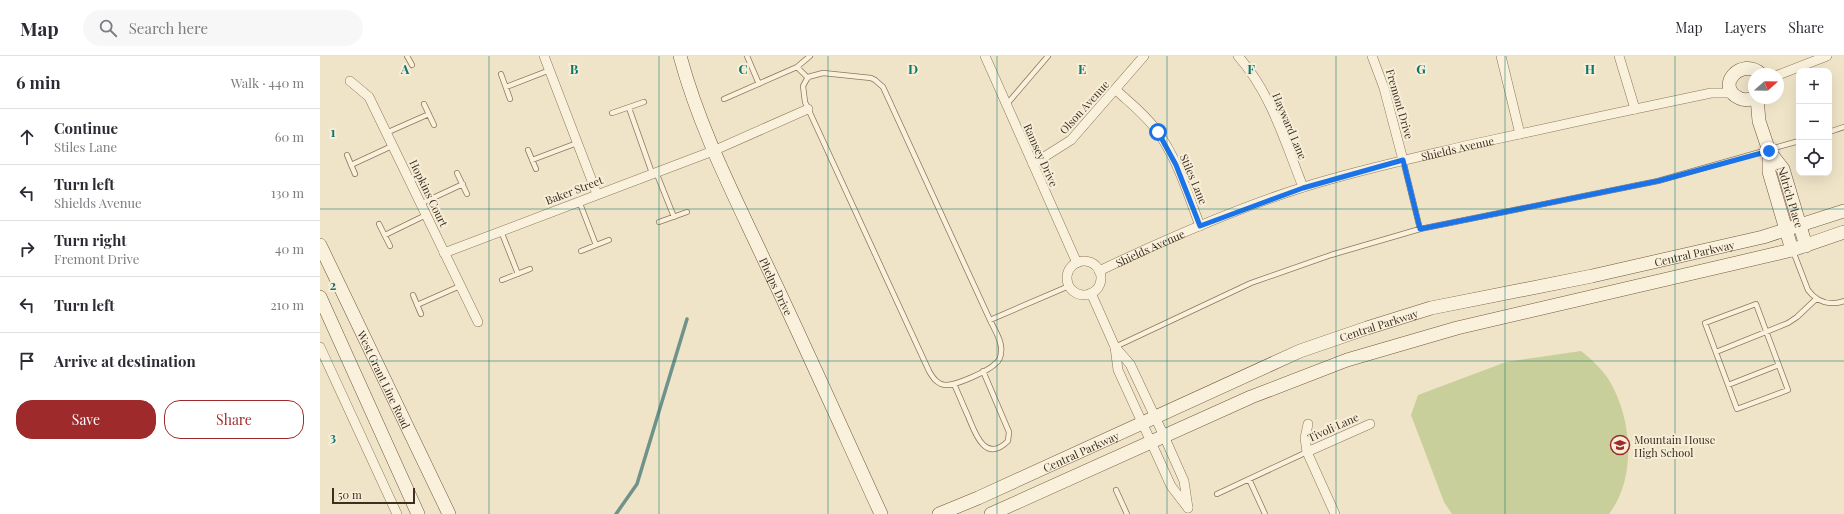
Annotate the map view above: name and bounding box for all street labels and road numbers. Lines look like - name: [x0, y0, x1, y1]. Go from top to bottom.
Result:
- street label: Fremont Drive: [1383, 67, 1417, 141]
- street label: Olson Avenue: [1056, 77, 1112, 137]
- street label: Hayward Lane: [1269, 90, 1311, 162]
- street label: Ramsey Drive: [1020, 121, 1062, 189]
- street label: Shields Avenue: [1419, 132, 1496, 163]
- street label: Stiles Lane: [1177, 151, 1212, 207]
- street label: Hopkins Court: [406, 157, 452, 229]
- street label: Aldrich Place: [1774, 160, 1808, 230]
- street label: Baker Street: [543, 172, 605, 208]
- street label: Shields Avenue: [1113, 225, 1187, 270]
- street label: Central Parkway: [1653, 236, 1736, 269]
- street label: Phelps Drive: [756, 255, 797, 318]
- street label: Central Parkway: [1337, 305, 1420, 344]
- street label: West Grant Line Road: [354, 327, 415, 431]
- street label: Tivoli Lane: [1305, 409, 1361, 445]
- street label: Central Parkway: [1040, 427, 1121, 475]

